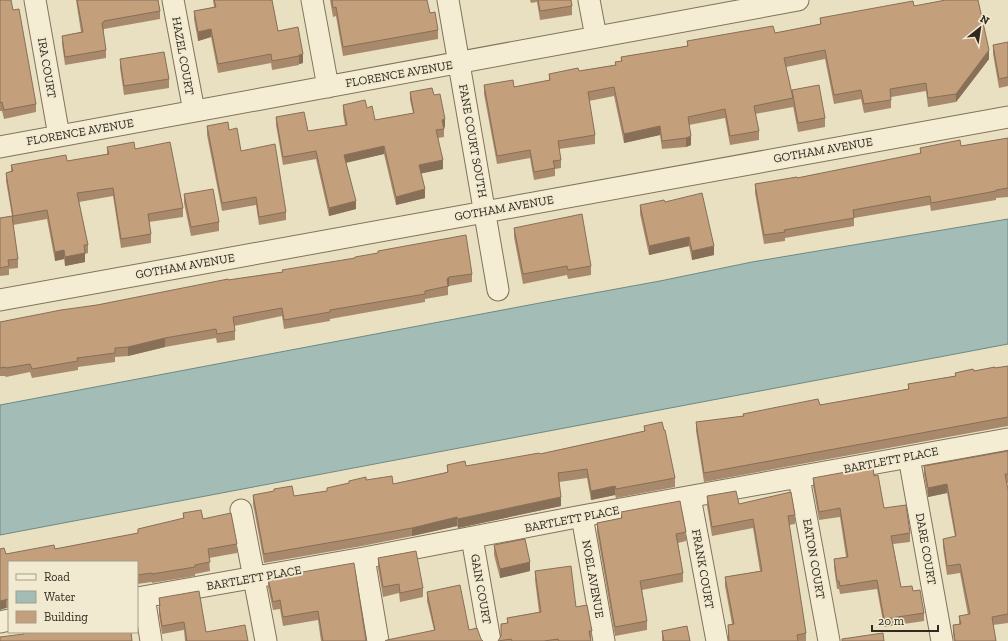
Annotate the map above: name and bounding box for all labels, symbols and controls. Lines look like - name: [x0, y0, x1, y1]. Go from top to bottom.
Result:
- north arrow: [960, 8, 1000, 48]
- text: N: [978, 12, 992, 28]
- street label: HAZEL COURT: [169, 16, 197, 97]
- street label: IRA COURT: [35, 37, 59, 100]
- street label: FLORENCE AVENUE: [344, 58, 454, 90]
- street label: FANE COURT SOUTH: [456, 83, 490, 199]
- street label: FLORENCE AVENUE: [25, 116, 135, 148]
- street label: GOTHAM AVENUE: [772, 134, 874, 166]
- street label: GOTHAM AVENUE: [453, 192, 555, 224]
- street label: GOTHAM AVENUE: [134, 250, 236, 282]
- street label: BARTLETT PLACE: [842, 444, 940, 476]
- street label: BARTLETT PLACE: [523, 503, 621, 535]
- street label: DARE COURT: [913, 512, 939, 587]
- street label: EATON COURT: [800, 518, 828, 601]
- street label: FRANK COURT: [689, 528, 717, 611]
- street label: NOEL AVENUE: [579, 539, 607, 619]
- street label: GAIN COURT: [468, 553, 494, 626]
- legend: [8, 561, 138, 633]
- street label: BARTLETT PLACE: [205, 563, 303, 593]
- text: Road: [44, 570, 70, 584]
- text: Water: [44, 590, 76, 604]
- scale bar: [872, 607, 938, 633]
- text: Building: [44, 610, 88, 624]
- text: 20 m: [878, 614, 905, 628]

